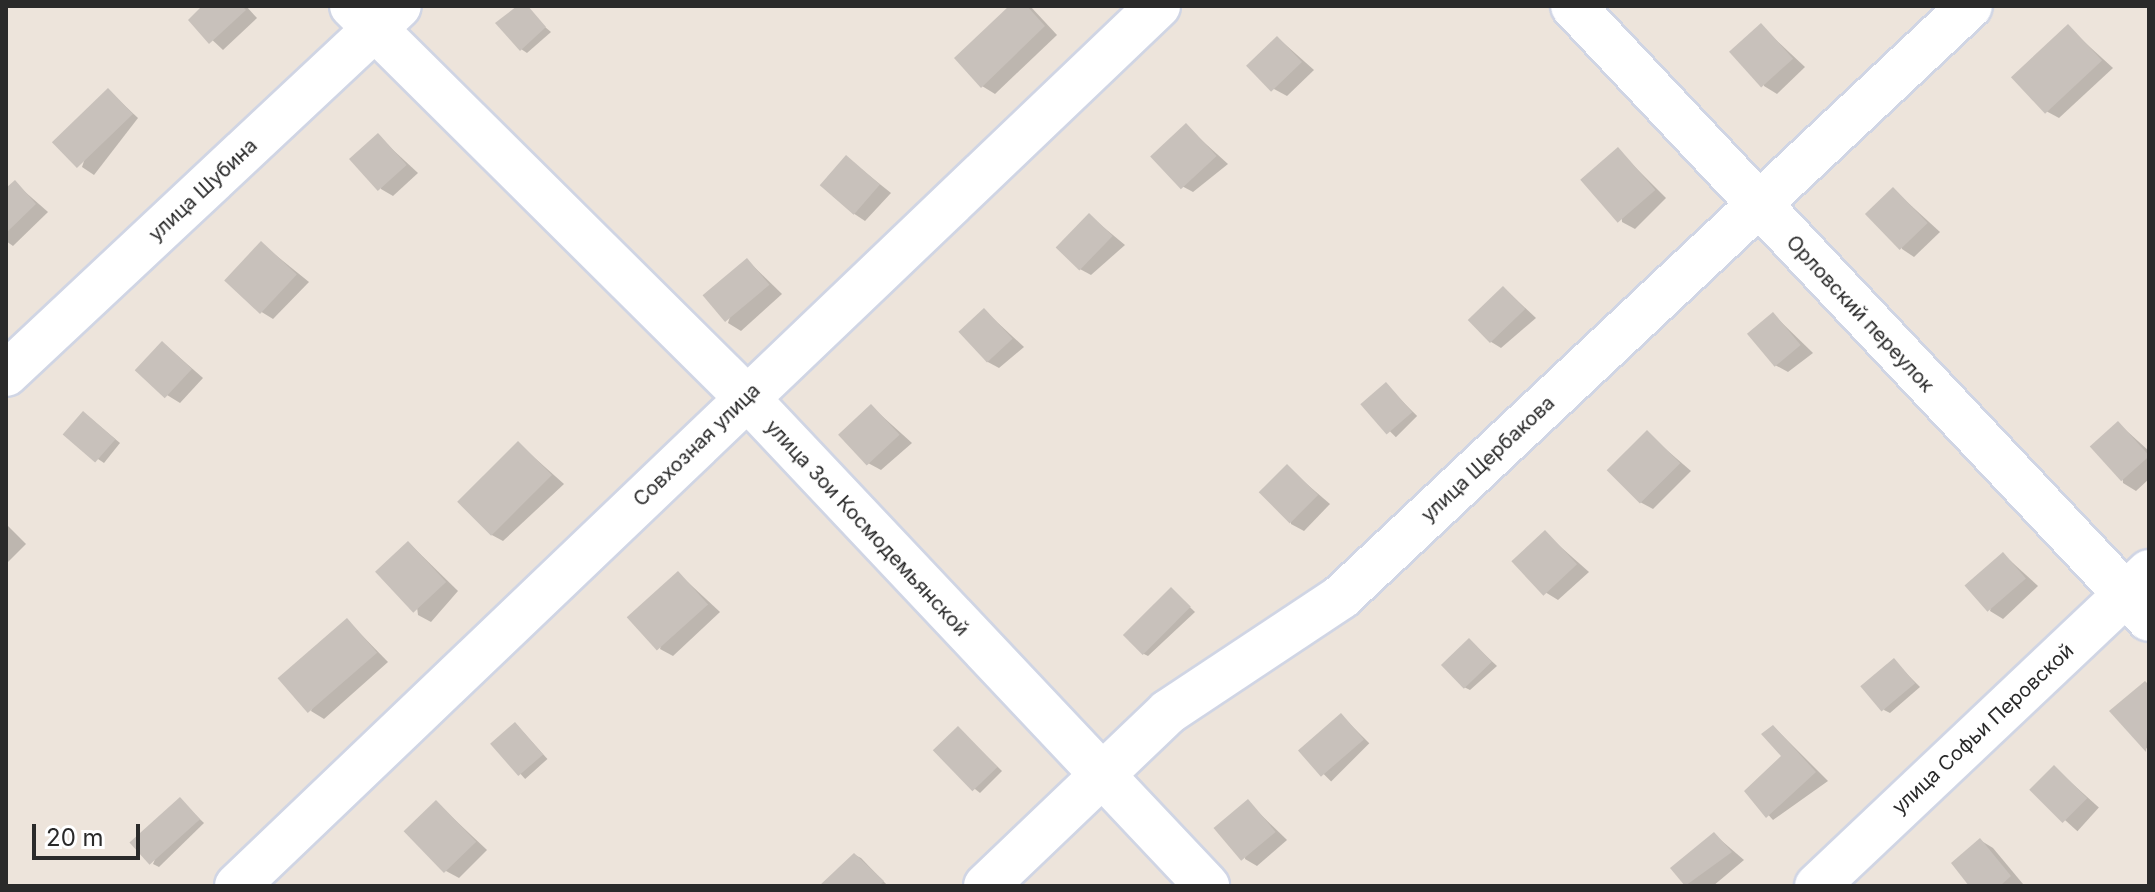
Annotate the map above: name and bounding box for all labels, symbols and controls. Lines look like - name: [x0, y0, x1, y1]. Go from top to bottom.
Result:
- street label: улица Шубина: [144, 134, 262, 246]
- street label: Орловский переулок: [1781, 231, 1939, 397]
- street label: Совхозная улица: [629, 378, 765, 512]
- street label: улица Щербакова: [1416, 391, 1560, 527]
- street label: улица Зои Космодемьянской: [760, 415, 974, 641]
- street label: улица Софьи Перовской: [1887, 639, 2079, 819]
- scale bar: [36, 808, 144, 858]
- text: 20 m: [46, 823, 104, 852]

